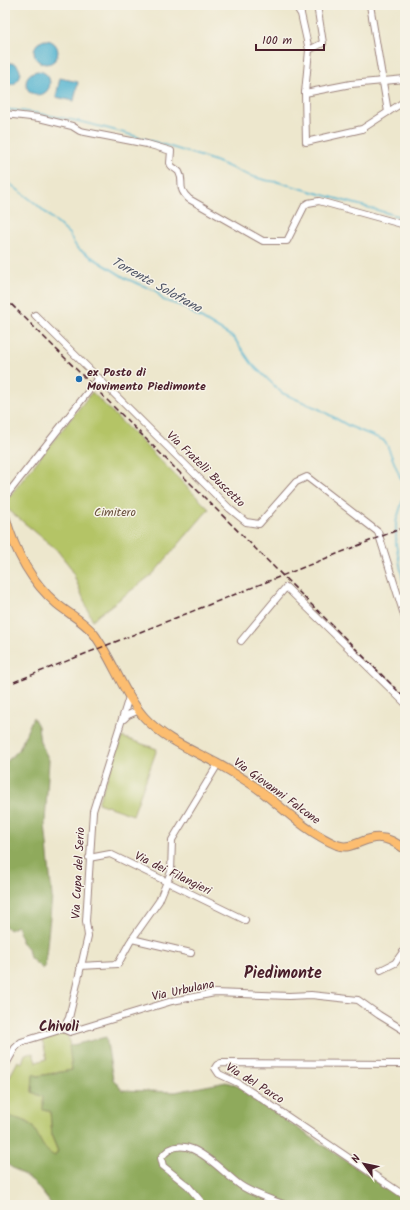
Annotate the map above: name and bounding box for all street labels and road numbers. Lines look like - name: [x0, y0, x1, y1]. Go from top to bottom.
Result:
- street label: Via Fratelli Buscetto: [162, 427, 249, 512]
- street label: Via Giovanni Falcone: [229, 753, 325, 830]
- street label: Via Cupa del Serio: [67, 827, 90, 919]
- street label: Via dei Filangieri: [131, 847, 216, 901]
- street label: Via Urbulana: [150, 975, 216, 1006]
- street label: Via del Parco: [222, 1058, 288, 1109]

